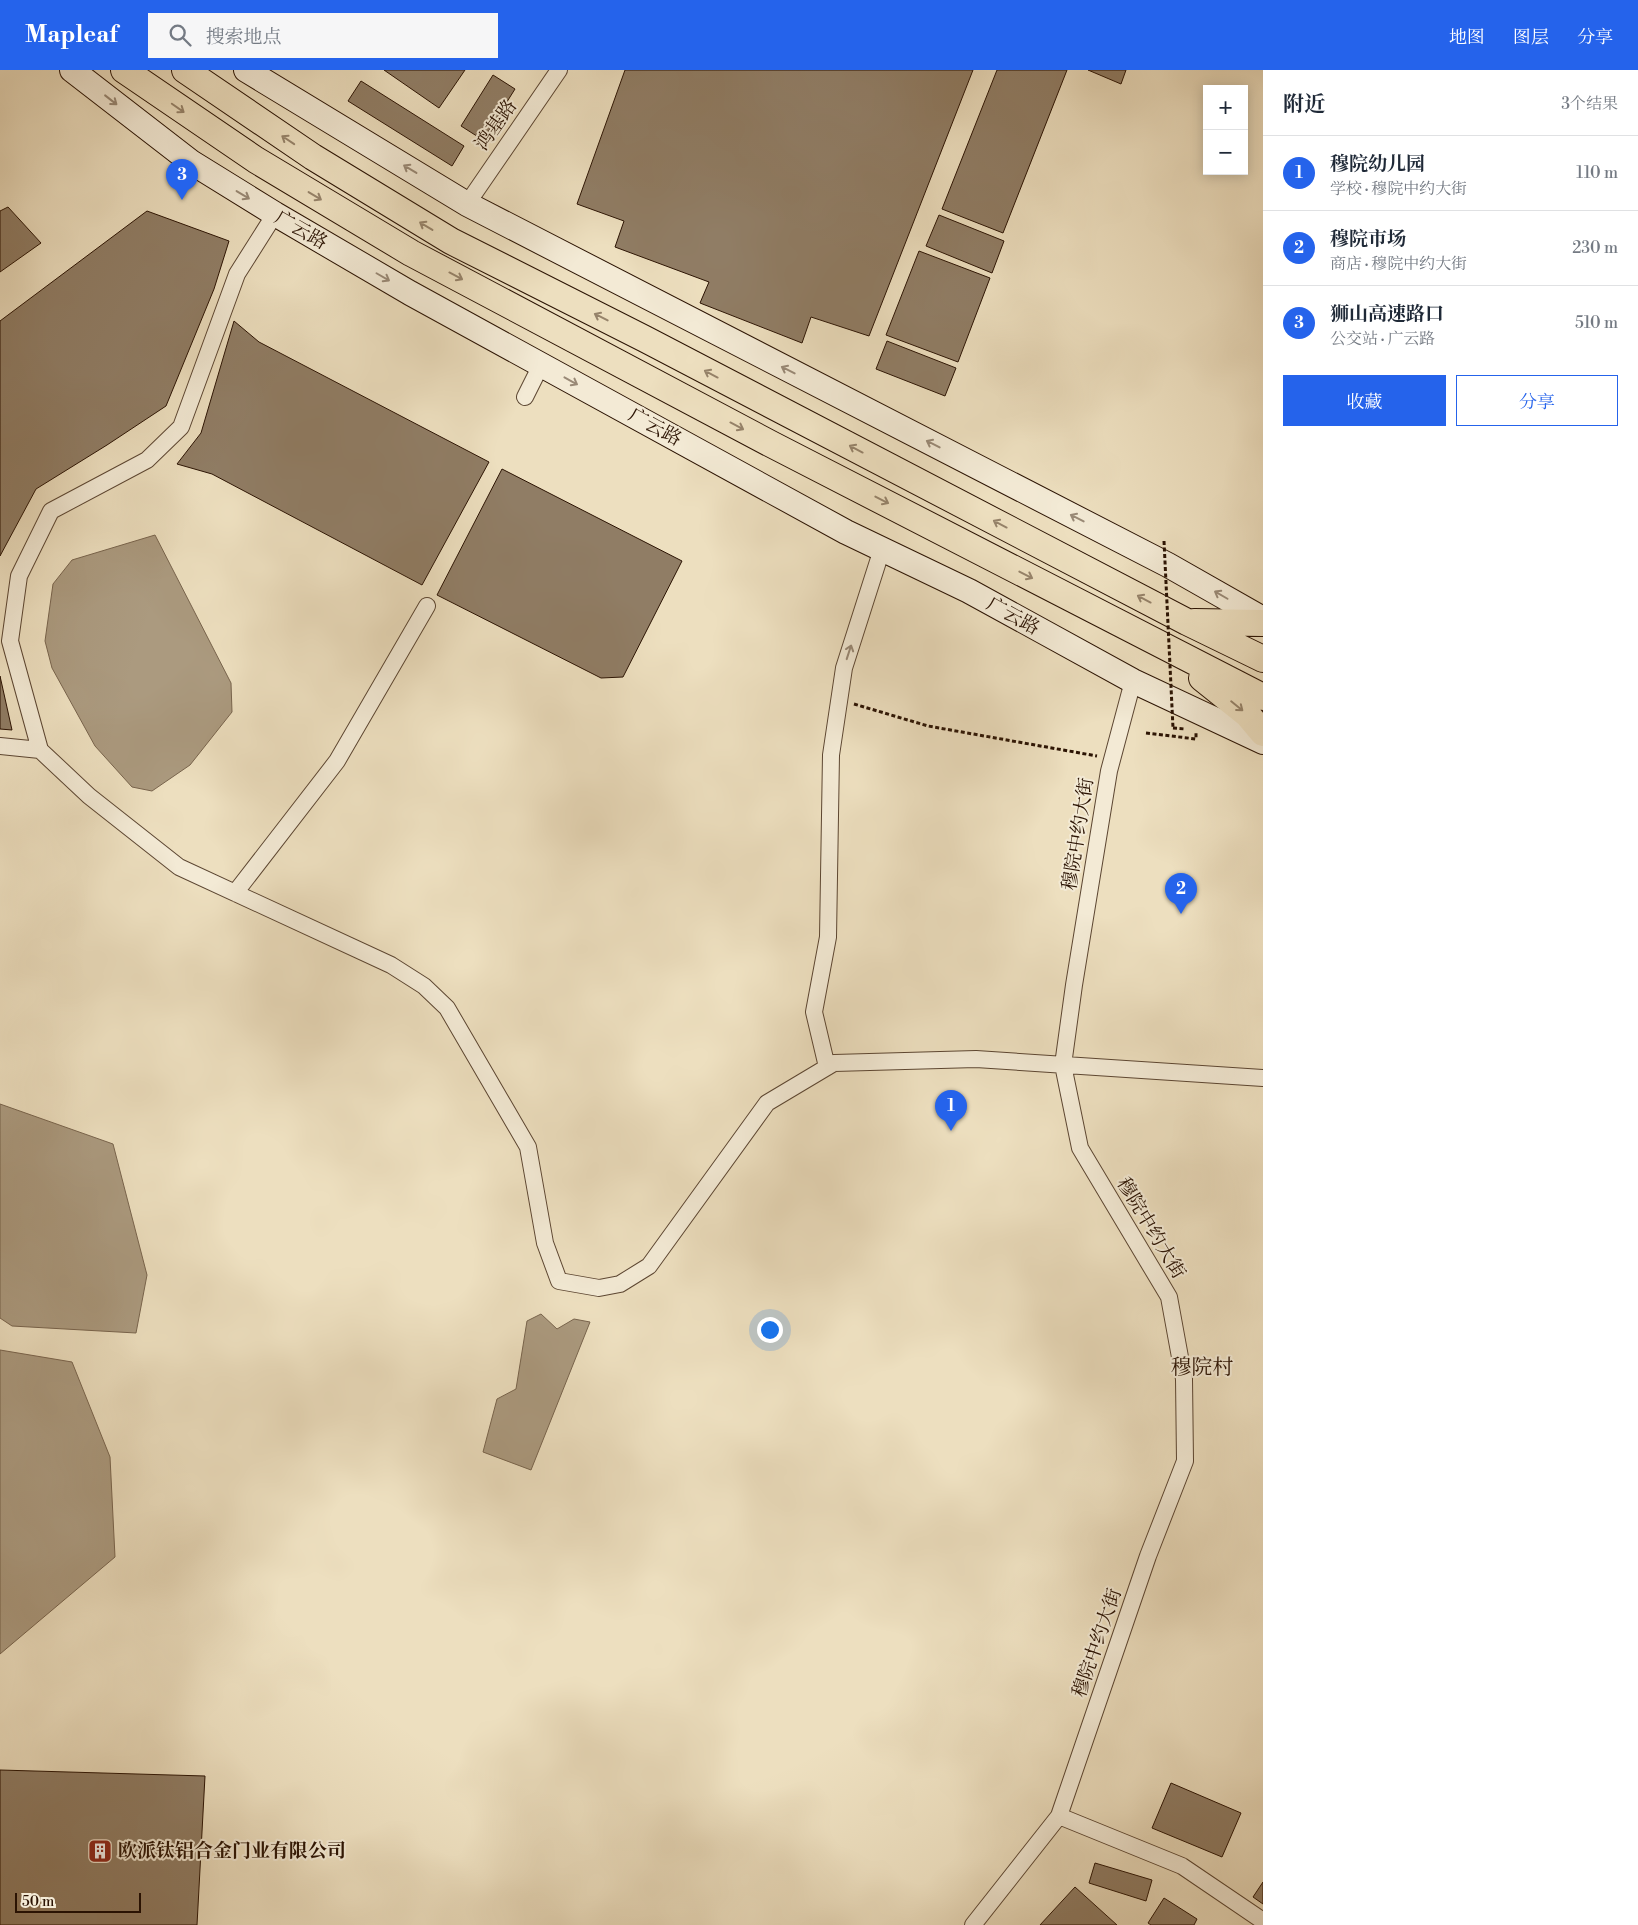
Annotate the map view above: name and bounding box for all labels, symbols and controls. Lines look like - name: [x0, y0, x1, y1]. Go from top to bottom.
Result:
- search box: [148, 13, 498, 58]
- text: Mapleaf: [25, 20, 118, 50]
- icon: search: [166, 21, 194, 49]
- text: 搜索地点: [206, 25, 282, 49]
- text: 地图: [1449, 26, 1485, 49]
- text: 图层: [1513, 26, 1549, 49]
- text: 分享: [1577, 26, 1613, 49]
- map controls: [1203, 85, 1248, 175]
- button: +: [1203, 85, 1248, 130]
- text: 附近: [1283, 92, 1325, 118]
- text: 3个结果: [1561, 94, 1618, 114]
- one-way arrow: [104, 95, 118, 105]
- street label: 鸿基路: [470, 95, 522, 155]
- one-way arrow: [171, 103, 185, 113]
- button: −: [1203, 130, 1248, 175]
- one-way arrow: [281, 135, 295, 145]
- text: 穆院幼儿园: [1330, 152, 1425, 176]
- pin: 3: [166, 159, 198, 200]
- text: 1: [1295, 163, 1303, 183]
- text: 110 m: [1576, 163, 1618, 183]
- one-way arrow: [404, 164, 418, 174]
- text: 学校 · 穆院中约大街: [1330, 179, 1467, 199]
- one-way arrow: [235, 190, 249, 200]
- one-way arrow: [307, 191, 321, 201]
- street label: 广云路: [270, 205, 332, 255]
- one-way arrow: [420, 220, 434, 230]
- text: 穆院市场: [1330, 227, 1406, 251]
- text: 2: [1294, 238, 1304, 258]
- text: 230 m: [1572, 238, 1618, 258]
- text: 商店 · 穆院中约大街: [1330, 254, 1467, 274]
- one-way arrow: [448, 272, 463, 281]
- one-way arrow: [375, 273, 389, 283]
- text: 狮山高速路口: [1330, 302, 1444, 326]
- one-way arrow: [594, 312, 609, 321]
- text: 3: [1294, 313, 1304, 333]
- text: 510 m: [1575, 313, 1618, 333]
- text: 公交站 · 广云路: [1330, 329, 1435, 349]
- one-way arrow: [781, 365, 796, 374]
- one-way arrow: [704, 369, 719, 379]
- button: 收藏: [1283, 375, 1446, 426]
- button: 分享: [1456, 375, 1618, 426]
- one-way arrow: [563, 376, 578, 386]
- street label: 广云路: [624, 403, 686, 451]
- one-way arrow: [730, 421, 745, 431]
- one-way arrow: [925, 439, 940, 449]
- one-way arrow: [848, 444, 863, 454]
- one-way arrow: [874, 496, 889, 505]
- one-way arrow: [1070, 513, 1085, 522]
- one-way arrow: [992, 519, 1007, 529]
- one-way arrow: [1018, 571, 1033, 580]
- one-way arrow: [1213, 590, 1228, 600]
- street label: 广云路: [982, 592, 1044, 640]
- one-way arrow: [1137, 594, 1152, 603]
- one-way arrow: [845, 645, 854, 661]
- one-way arrow: [1230, 701, 1243, 712]
- street label: 穆院中约大街: [1057, 776, 1099, 892]
- pin: 2: [1165, 873, 1197, 914]
- pin: 1: [935, 1090, 967, 1131]
- street label: 穆院中约大街: [1111, 1173, 1191, 1283]
- your location: [757, 1317, 783, 1343]
- district label: 穆院村: [1171, 1355, 1234, 1381]
- street label: 穆院中约大街: [1067, 1585, 1127, 1701]
- building icon: 欧派钛铝合金门业有限公司: [87, 1838, 113, 1864]
- place label: 欧派钛铝合金门业有限公司: [118, 1839, 346, 1863]
- scale bar: [15, 1890, 141, 1913]
- text: 50 m: [22, 1893, 54, 1911]

